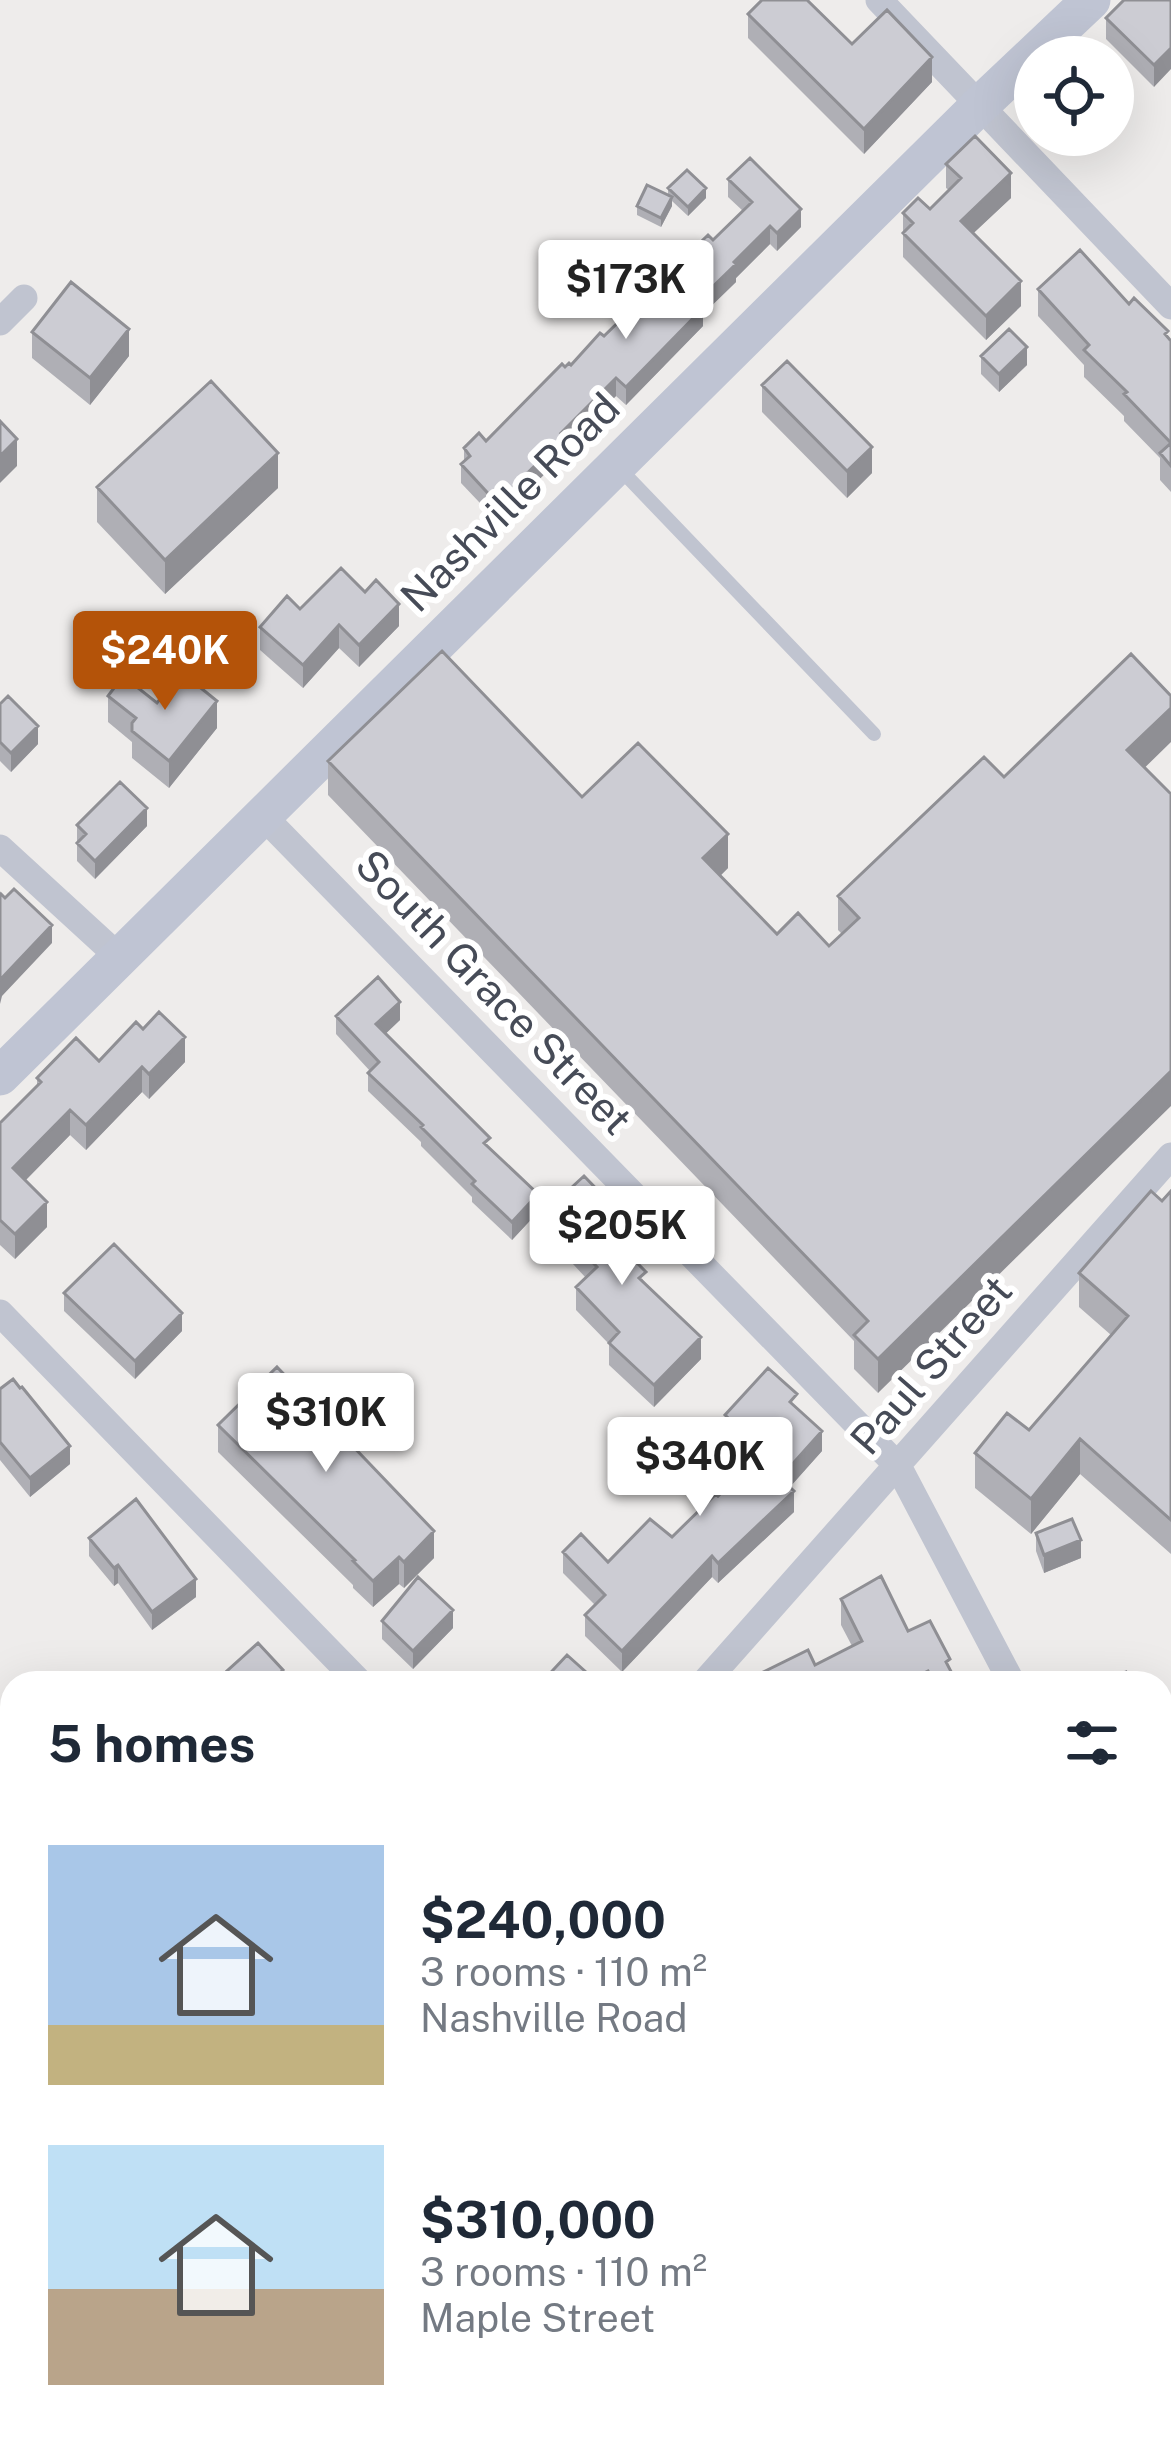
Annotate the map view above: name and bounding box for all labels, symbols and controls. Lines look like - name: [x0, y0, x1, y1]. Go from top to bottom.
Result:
- map controls: [1014, 36, 1134, 156]
- button: locate: [1014, 36, 1134, 156]
- pin: $173K: [542, 240, 710, 342]
- text: $173K: [565, 256, 687, 302]
- street label: Nashville Road: [390, 382, 629, 621]
- pin: $240K: [81, 611, 249, 713]
- text: $240K: [100, 627, 230, 673]
- street label: South Grace Street: [346, 839, 642, 1144]
- pin: $205K: [538, 1186, 706, 1288]
- text: $205K: [557, 1202, 687, 1248]
- street label: Paul Street: [840, 1266, 1021, 1464]
- pin: $310K: [242, 1373, 410, 1475]
- text: $310K: [265, 1389, 387, 1435]
- pin: $340K: [616, 1417, 784, 1519]
- text: $340K: [634, 1433, 766, 1479]
- icon: filters: [1059, 1710, 1125, 1776]
- text: 5 homes: [48, 1714, 255, 1773]
- text: $240,000: [420, 1890, 666, 1949]
- icon: home: [144, 1893, 288, 2037]
- text: 3 rooms · 110 m²: [420, 1949, 707, 1995]
- text: Nashville Road: [420, 1995, 688, 2041]
- text: $310,000: [420, 2190, 656, 2249]
- icon: home: [144, 2193, 288, 2337]
- text: 3 rooms · 110 m²: [420, 2249, 707, 2295]
- text: Maple Street: [420, 2295, 655, 2341]

